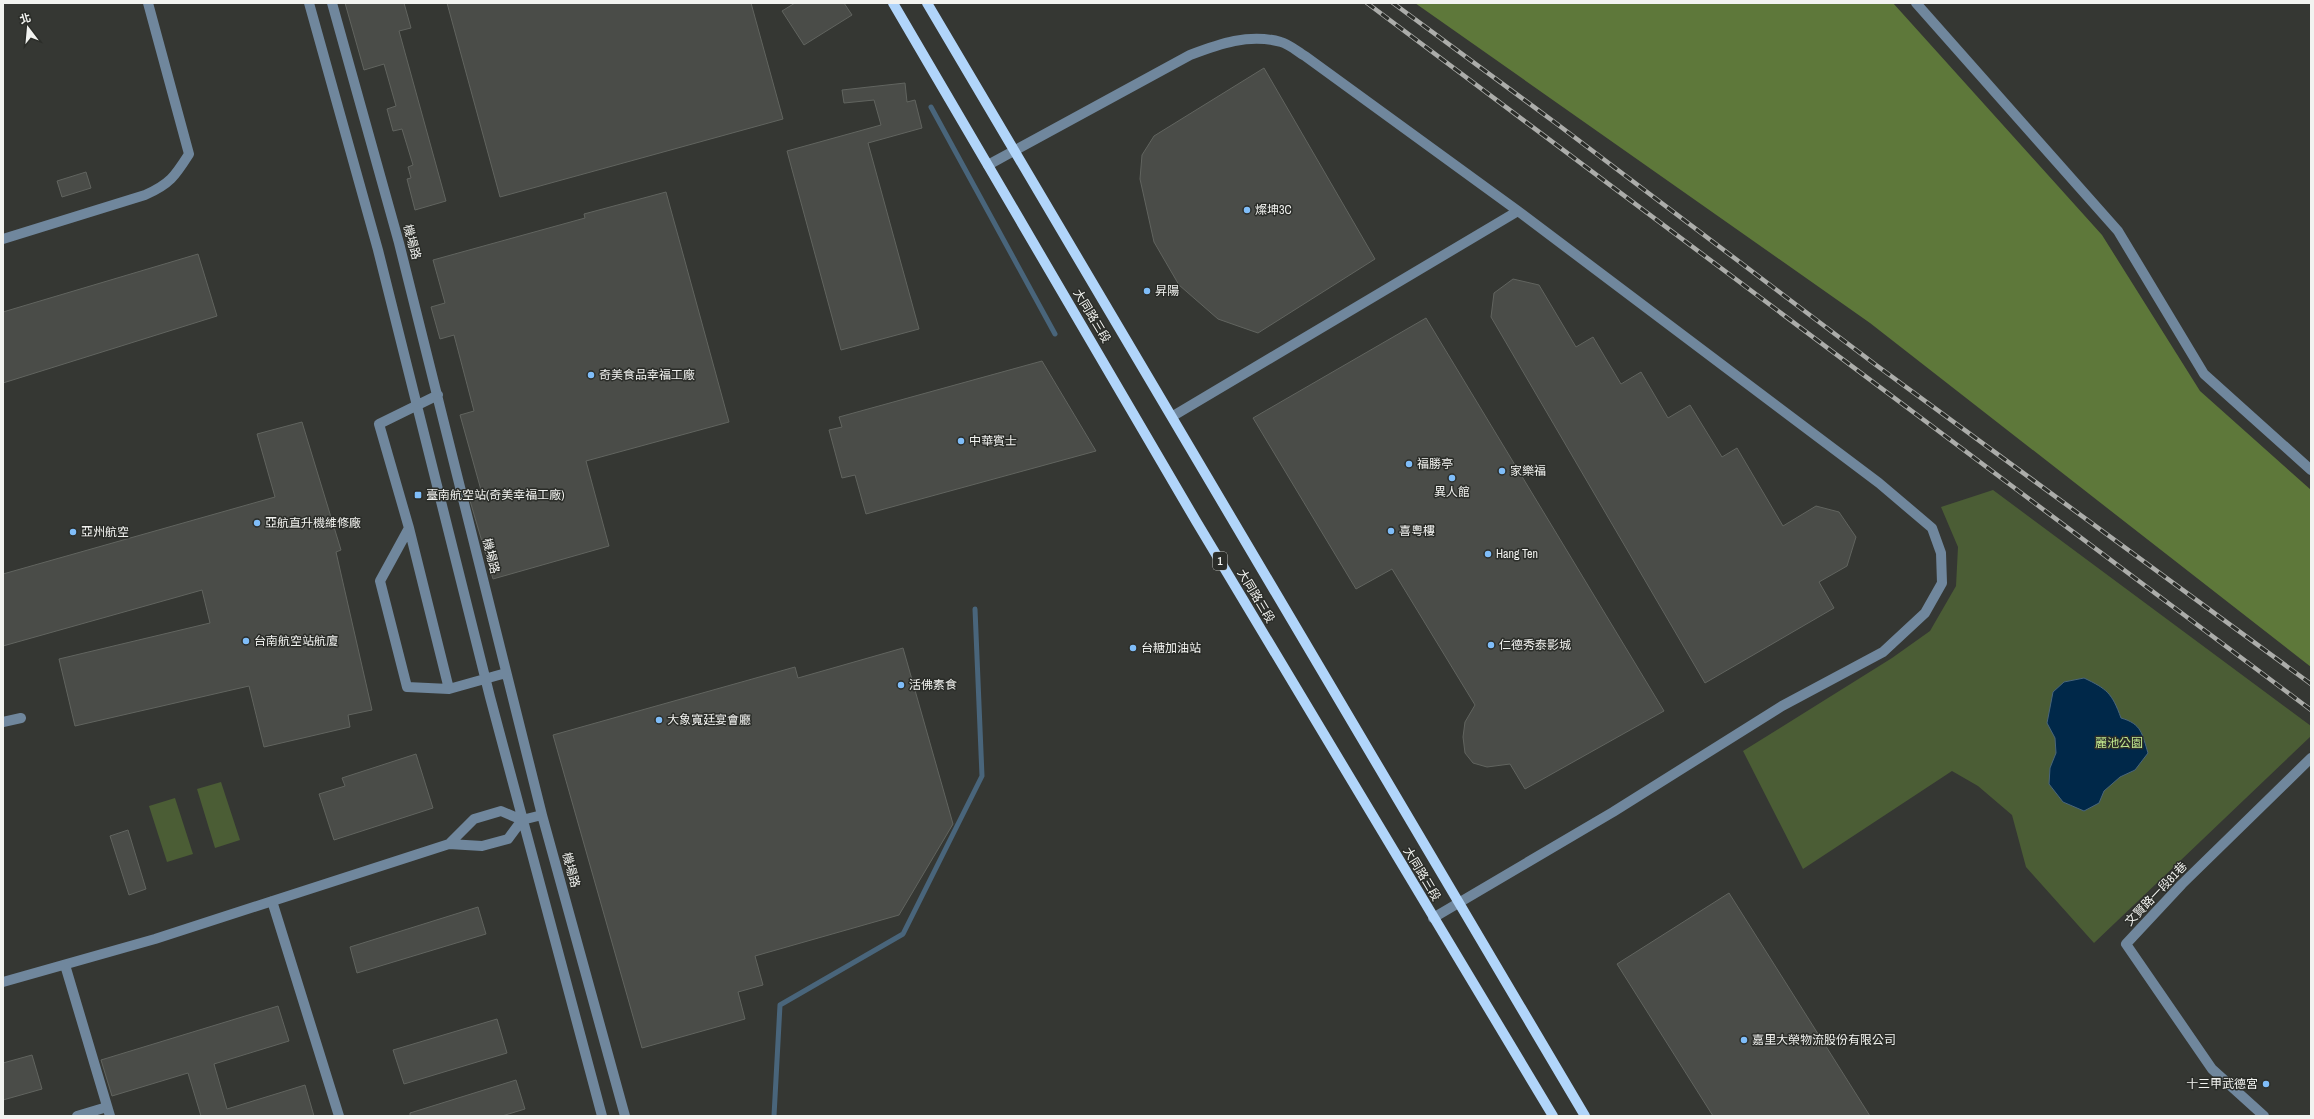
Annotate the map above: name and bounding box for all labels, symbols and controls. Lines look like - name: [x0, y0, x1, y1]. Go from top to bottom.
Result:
- north arrow: [8, 8, 48, 48]
- text: 北: [18, 10, 32, 27]
- place label: 燦坤3C: [1255, 202, 1292, 218]
- marker: 燦坤3C: [1242, 205, 1252, 215]
- street label: 機場路: [400, 223, 424, 261]
- place label: 昇陽: [1155, 283, 1179, 299]
- street label: 大同路三段: [1070, 286, 1114, 346]
- marker: 昇陽: [1142, 286, 1152, 296]
- place label: 奇美食品幸福工廠: [599, 367, 695, 383]
- marker: 奇美食品幸福工廠: [586, 370, 596, 380]
- place label: 中華賓士: [969, 433, 1017, 449]
- marker: 中華賓士: [956, 436, 966, 446]
- place label: 福勝亭: [1417, 456, 1453, 472]
- marker: 福勝亭: [1404, 459, 1414, 469]
- place label: 家樂福: [1510, 463, 1546, 479]
- marker: 家樂福: [1497, 466, 1507, 476]
- marker: 異人館: [1447, 473, 1457, 483]
- place label: 異人館: [1434, 484, 1470, 500]
- place label: 臺南航空站(奇美幸福工廠): [426, 487, 565, 503]
- marker: 臺南航空站(奇美幸福工廠): [413, 490, 423, 500]
- place label: 亞航直升機維修廠: [265, 515, 361, 531]
- marker: 亞航直升機維修廠: [252, 518, 262, 528]
- place label: 喜粵樓: [1399, 523, 1435, 539]
- place label: 亞州航空: [81, 524, 129, 540]
- marker: 喜粵樓: [1386, 526, 1396, 536]
- marker: 亞州航空: [68, 527, 78, 537]
- street label: 機場路: [479, 537, 503, 575]
- place label: Hang Ten: [1496, 546, 1538, 562]
- marker: Hang Ten: [1483, 549, 1493, 559]
- road number: 1: [1213, 552, 1227, 570]
- street label: 大同路三段: [1234, 566, 1278, 626]
- place label: 台南航空站航廈: [254, 633, 338, 649]
- marker: 台南航空站航廈: [241, 636, 251, 646]
- place label: 仁德秀泰影城: [1499, 637, 1571, 653]
- place label: 台糖加油站: [1141, 640, 1201, 656]
- marker: 仁德秀泰影城: [1486, 640, 1496, 650]
- marker: 台糖加油站: [1128, 643, 1138, 653]
- place label: 活佛素食: [909, 677, 957, 693]
- marker: 活佛素食: [896, 680, 906, 690]
- place label: 大象寬廷宴會廳: [667, 712, 751, 728]
- marker: 大象寬廷宴會廳: [654, 715, 664, 725]
- park label: 麗池公園: [2095, 735, 2143, 751]
- street label: 大同路三段: [1400, 844, 1444, 904]
- street label: 機場路: [559, 851, 583, 889]
- street label: 文賢路一段81巷: [2121, 859, 2191, 929]
- place label: 嘉里大榮物流股份有限公司: [1752, 1032, 1896, 1048]
- marker: 嘉里大榮物流股份有限公司: [1739, 1035, 1749, 1045]
- place label: 十三甲武德宮: [2186, 1076, 2258, 1092]
- marker: 十三甲武德宮: [2261, 1079, 2271, 1089]

